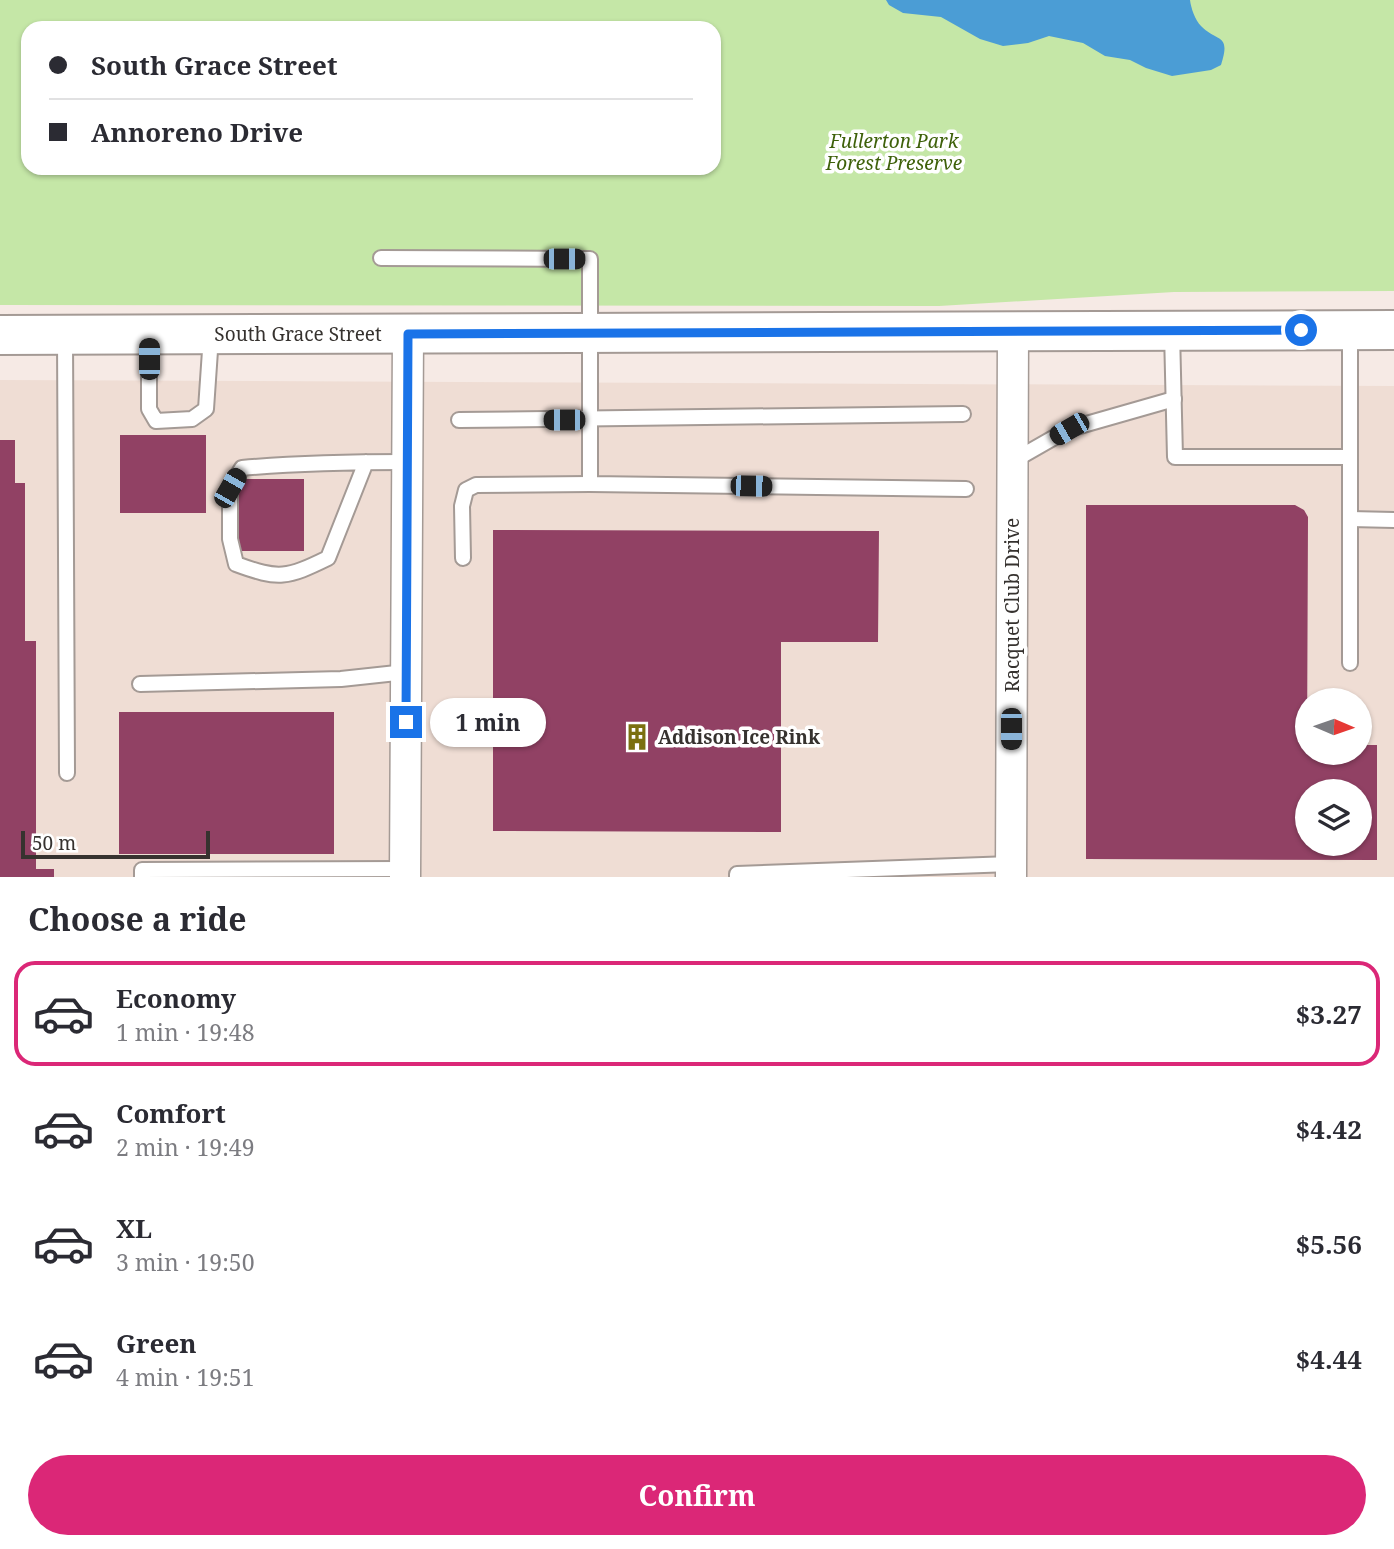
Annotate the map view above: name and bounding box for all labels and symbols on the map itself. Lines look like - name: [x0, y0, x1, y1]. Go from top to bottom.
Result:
- park label: Fullerton Park Forest Preserve: [825, 128, 962, 176]
- car: [544, 249, 586, 270]
- route start: [1285, 314, 1317, 346]
- street label: South Grace Street: [214, 321, 382, 347]
- car: [139, 338, 160, 380]
- car: [1046, 409, 1093, 449]
- car: [544, 410, 586, 431]
- car: [211, 465, 250, 511]
- car: [730, 475, 773, 497]
- street label: Racquet Club Drive: [999, 518, 1025, 692]
- north arrow: [1295, 688, 1372, 765]
- callout: 1 min: [430, 698, 546, 746]
- route end: [390, 706, 422, 738]
- car: [1001, 708, 1022, 750]
- building icon: Addison Ice Rink: [622, 722, 652, 752]
- place label: Addison Ice Rink: [658, 724, 821, 750]
- scale bar: [21, 828, 210, 860]

